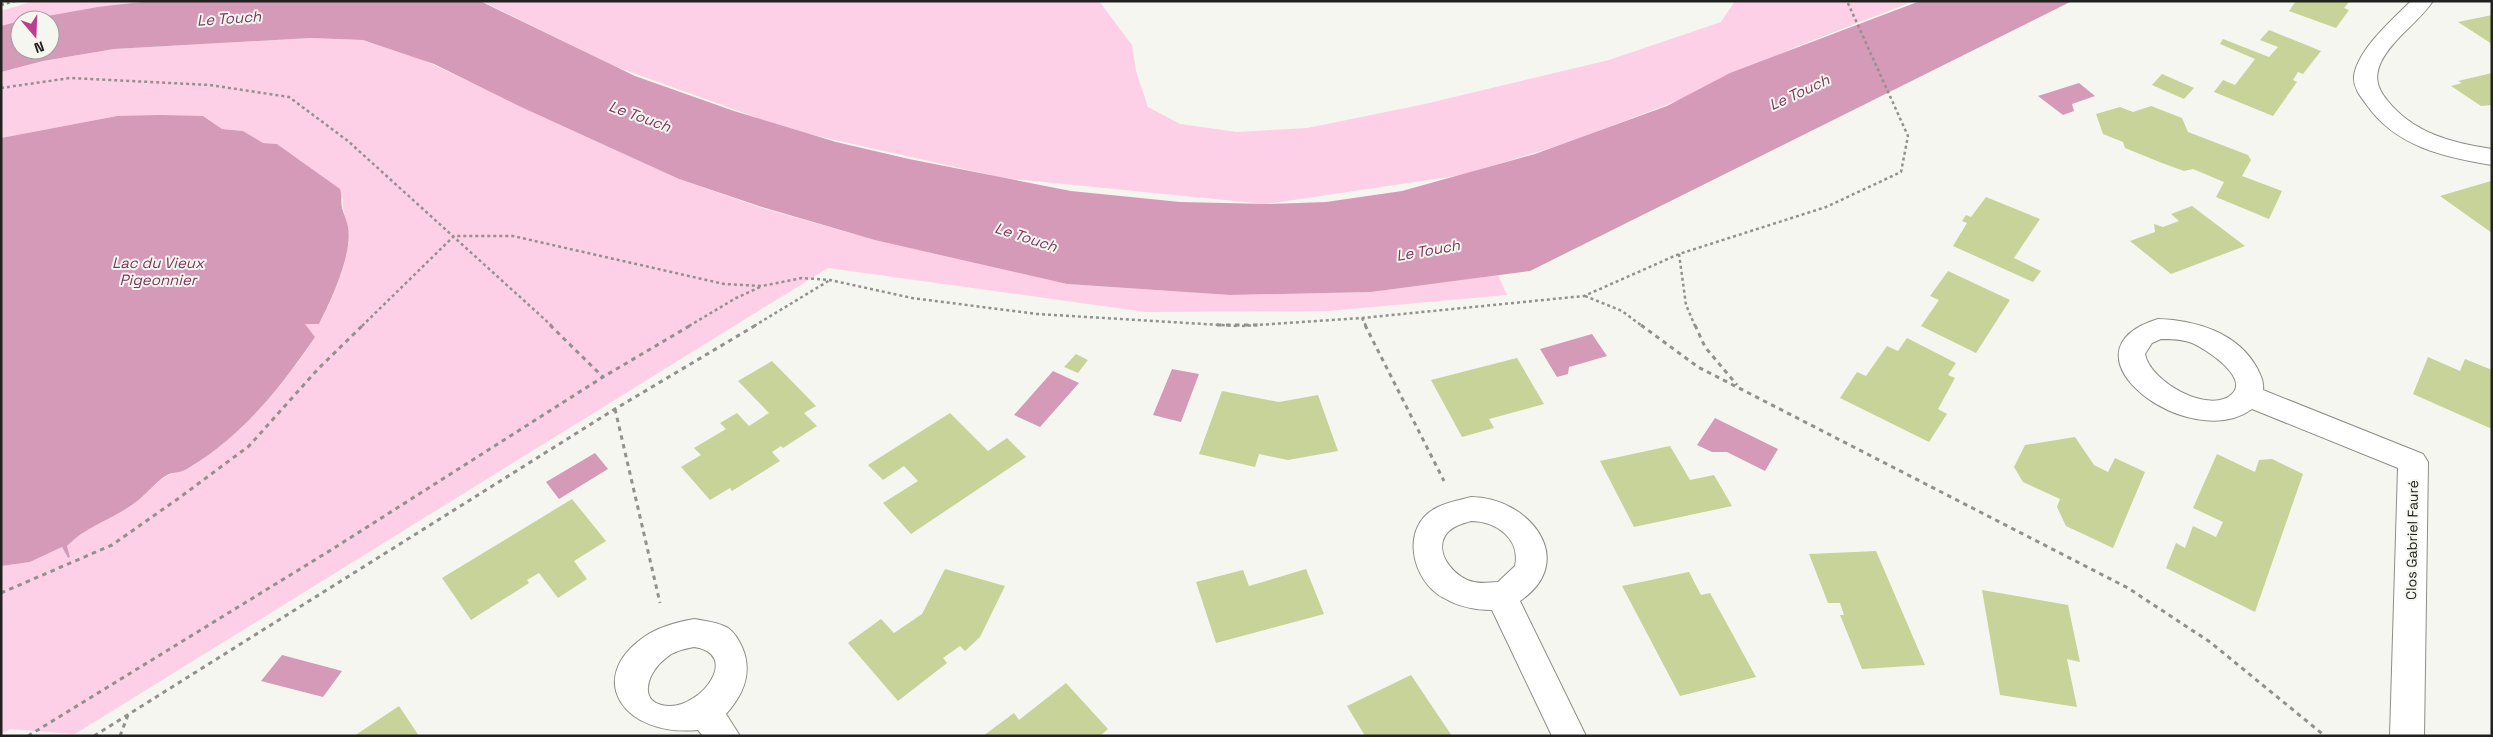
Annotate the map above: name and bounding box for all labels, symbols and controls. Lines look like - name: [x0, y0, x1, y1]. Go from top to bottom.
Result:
- water label: Le Touch: [196, 6, 263, 30]
- north arrow: [10, 10, 60, 60]
- text: N: [32, 37, 47, 57]
- water label: Le Touch: [1766, 69, 1833, 114]
- water label: Le Touch: [606, 96, 674, 136]
- water label: Le Touch: [992, 218, 1060, 256]
- water label: Le Touch: [1395, 235, 1462, 265]
- water label: Lac du Vieux Pigeonnier: [112, 253, 206, 289]
- street label: Clos Gabriel Fauré: [2402, 480, 2422, 600]

